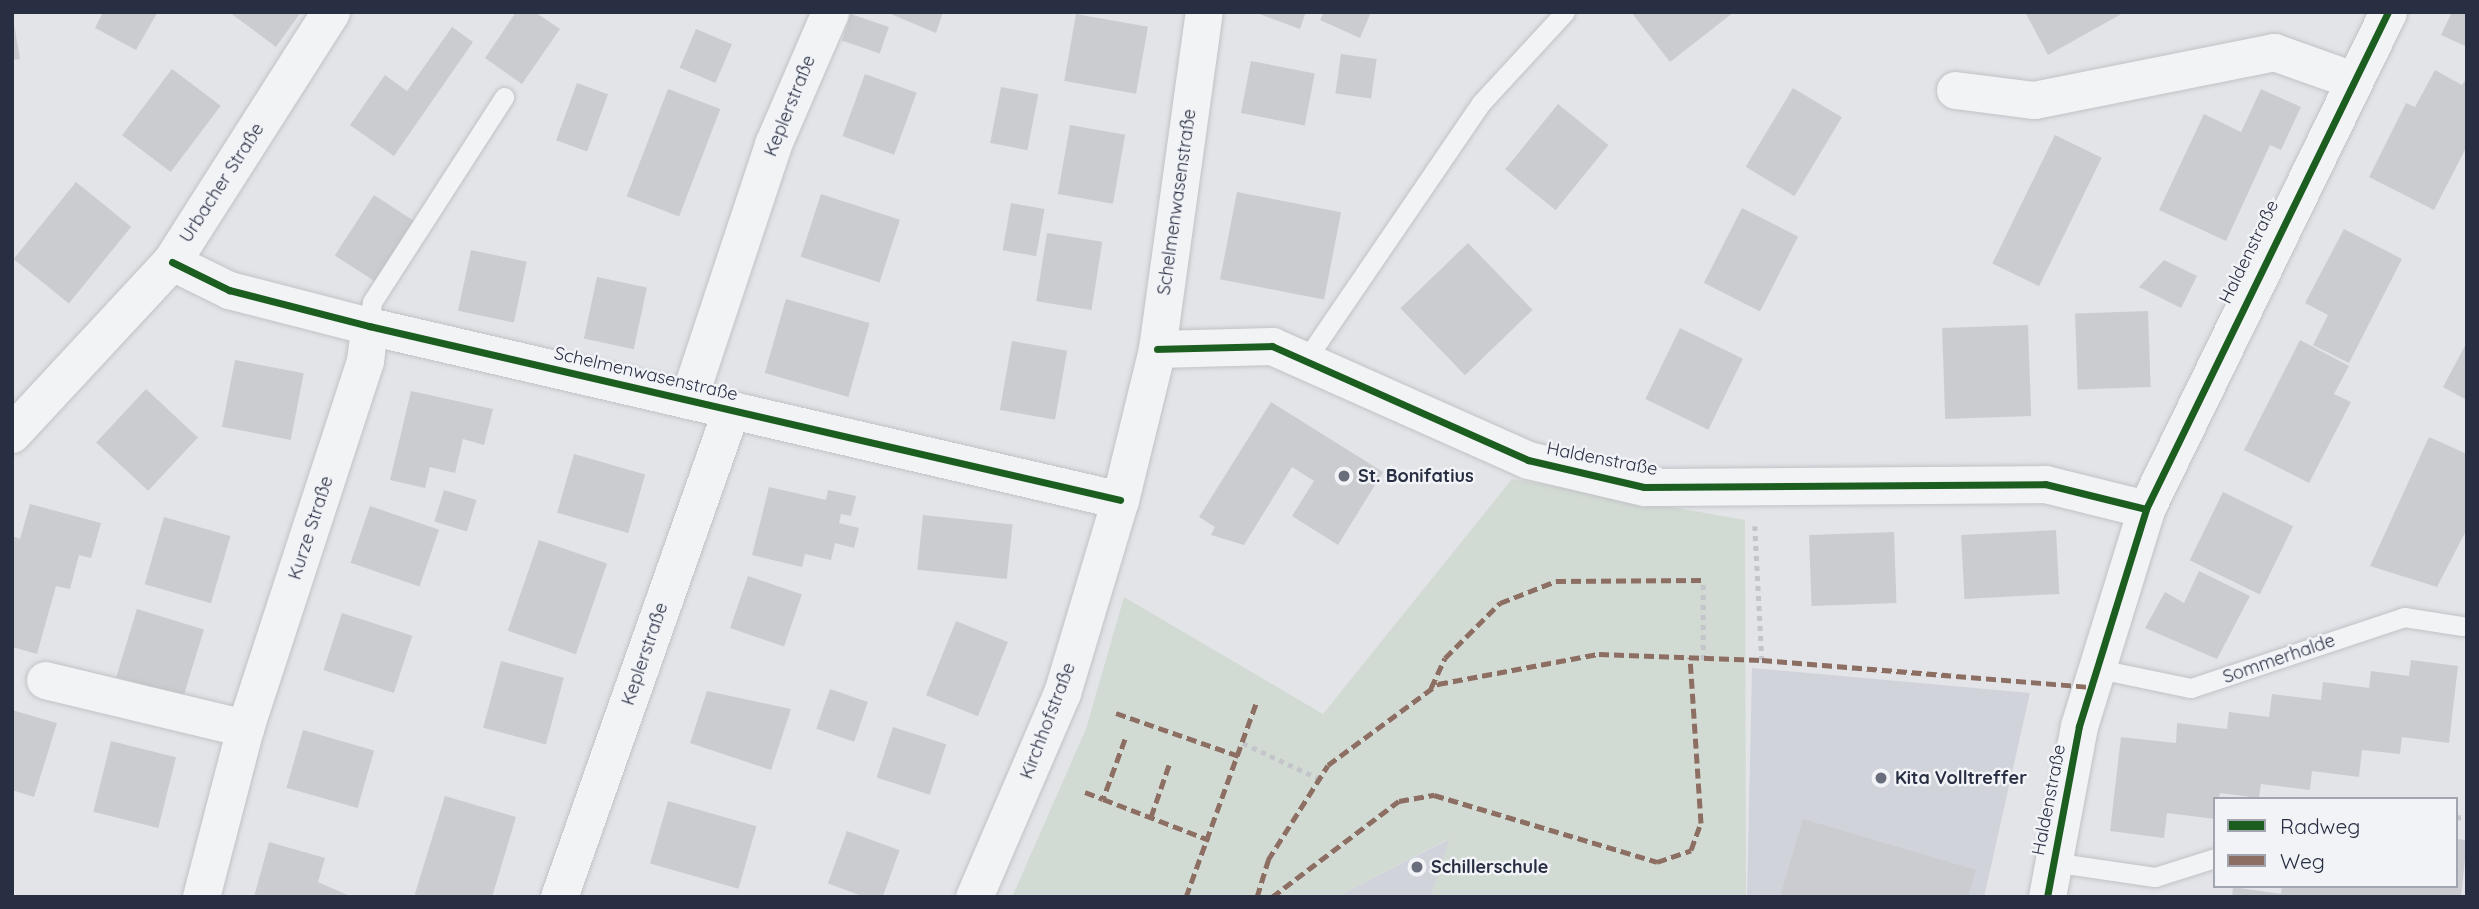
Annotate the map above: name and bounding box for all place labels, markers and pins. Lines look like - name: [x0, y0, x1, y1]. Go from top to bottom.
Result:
- place label: St. Bonifatius: [1358, 465, 1474, 487]
- marker: St. Bonifatius: [1336, 468, 1352, 484]
- place label: Kita Volltreffer: [1895, 767, 2027, 789]
- marker: Kita Volltreffer: [1873, 770, 1889, 786]
- place label: Schillerschule: [1431, 856, 1548, 878]
- marker: Schillerschule: [1409, 859, 1425, 875]

